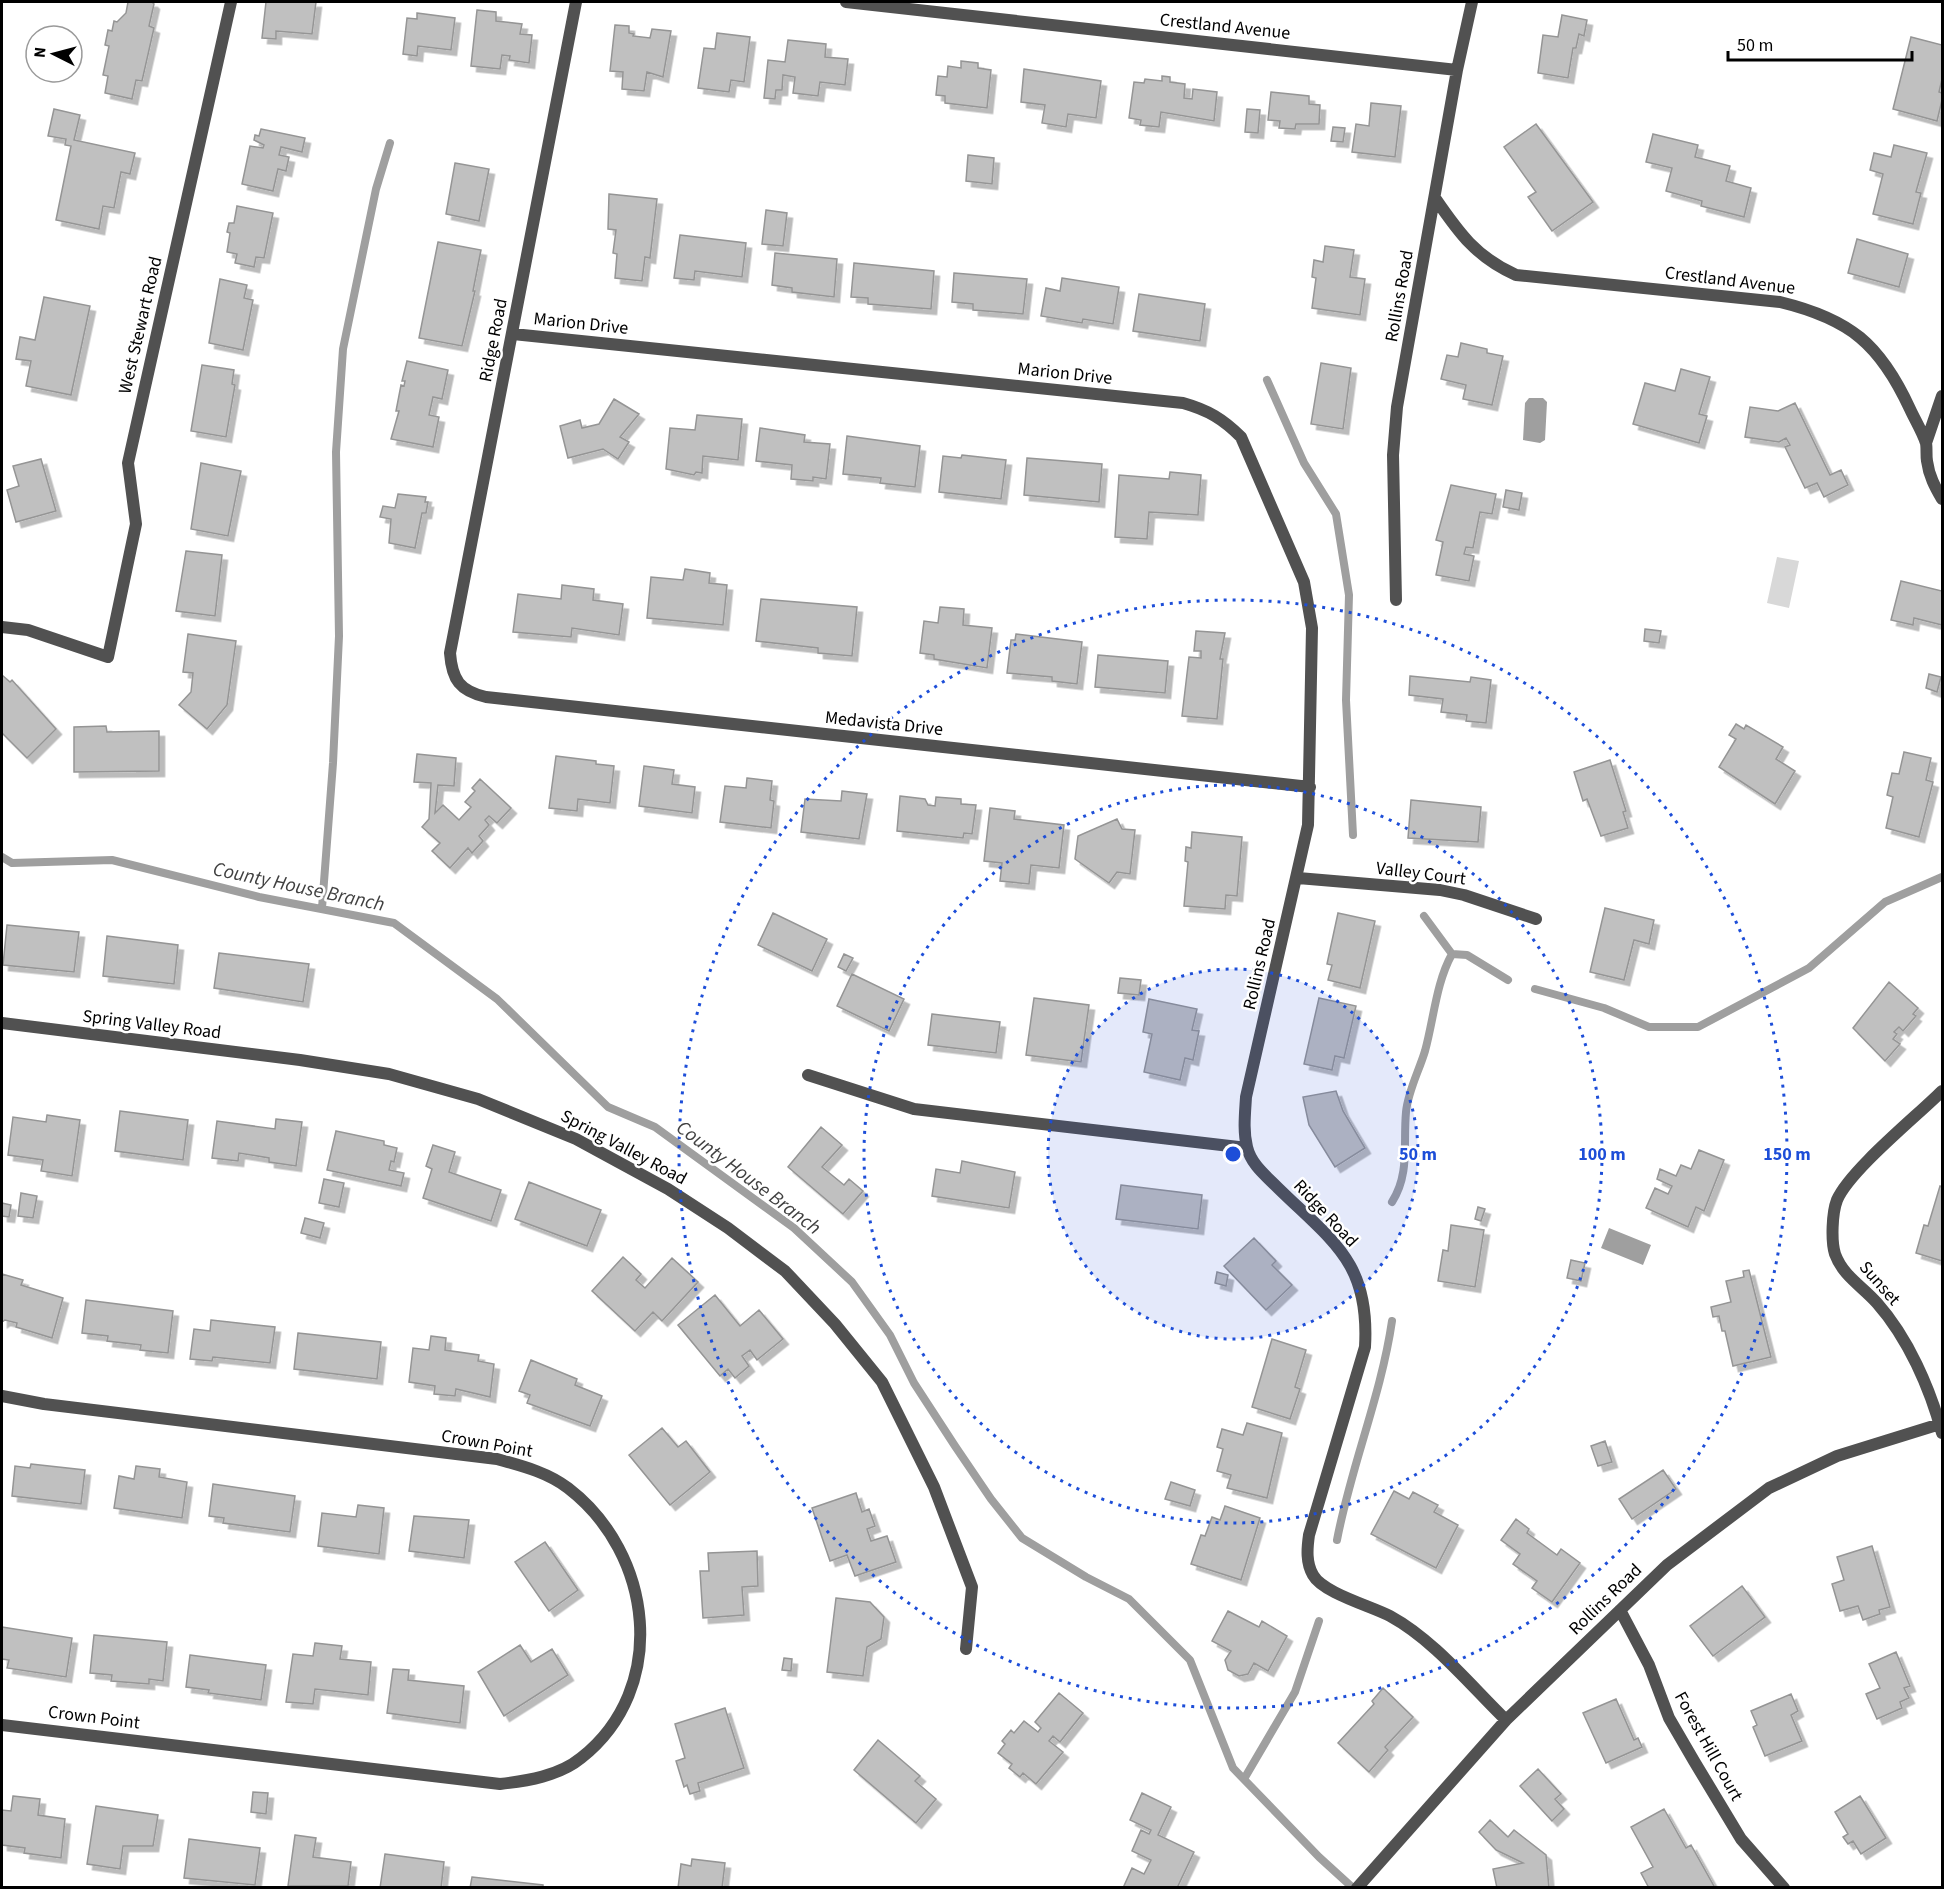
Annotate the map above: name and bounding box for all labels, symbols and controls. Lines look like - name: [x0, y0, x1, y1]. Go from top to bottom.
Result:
- street label: Crestland Avenue: [1158, 7, 1292, 46]
- north arrow: [24, 24, 84, 84]
- scale bar: [1728, 24, 1912, 62]
- text: 50 m: [1737, 33, 1773, 58]
- text: N: [29, 46, 52, 59]
- street label: Rollins Road: [1379, 248, 1420, 344]
- street label: West Stewart Road: [113, 254, 168, 396]
- street label: Crestland Avenue: [1663, 260, 1797, 301]
- street label: Ridge Road: [473, 296, 514, 384]
- street label: Marion Drive: [532, 306, 630, 341]
- street label: Marion Drive: [1016, 356, 1114, 391]
- street label: Medavista Drive: [824, 705, 944, 742]
- water label: County House Branch: [210, 855, 387, 919]
- street label: Valley Court: [1375, 856, 1467, 891]
- street label: Rollins Road: [1237, 916, 1282, 1012]
- street label: Spring Valley Road: [81, 1004, 223, 1045]
- street label: Spring Valley Road: [556, 1104, 691, 1191]
- water label: County House Branch: [670, 1114, 827, 1242]
- text: 50 m: [1399, 1142, 1437, 1167]
- text: 100 m: [1578, 1142, 1626, 1167]
- text: 150 m: [1763, 1142, 1811, 1167]
- centre of rings: [1223, 1144, 1243, 1164]
- street label: Ridge Road: [1288, 1174, 1364, 1253]
- street label: Sunset: [1853, 1256, 1906, 1311]
- street label: Crown Point: [439, 1423, 535, 1464]
- street label: Rollins Road: [1563, 1558, 1647, 1641]
- street label: Forest Hill Court: [1668, 1687, 1749, 1805]
- street label: Crown Point: [47, 1699, 141, 1736]

